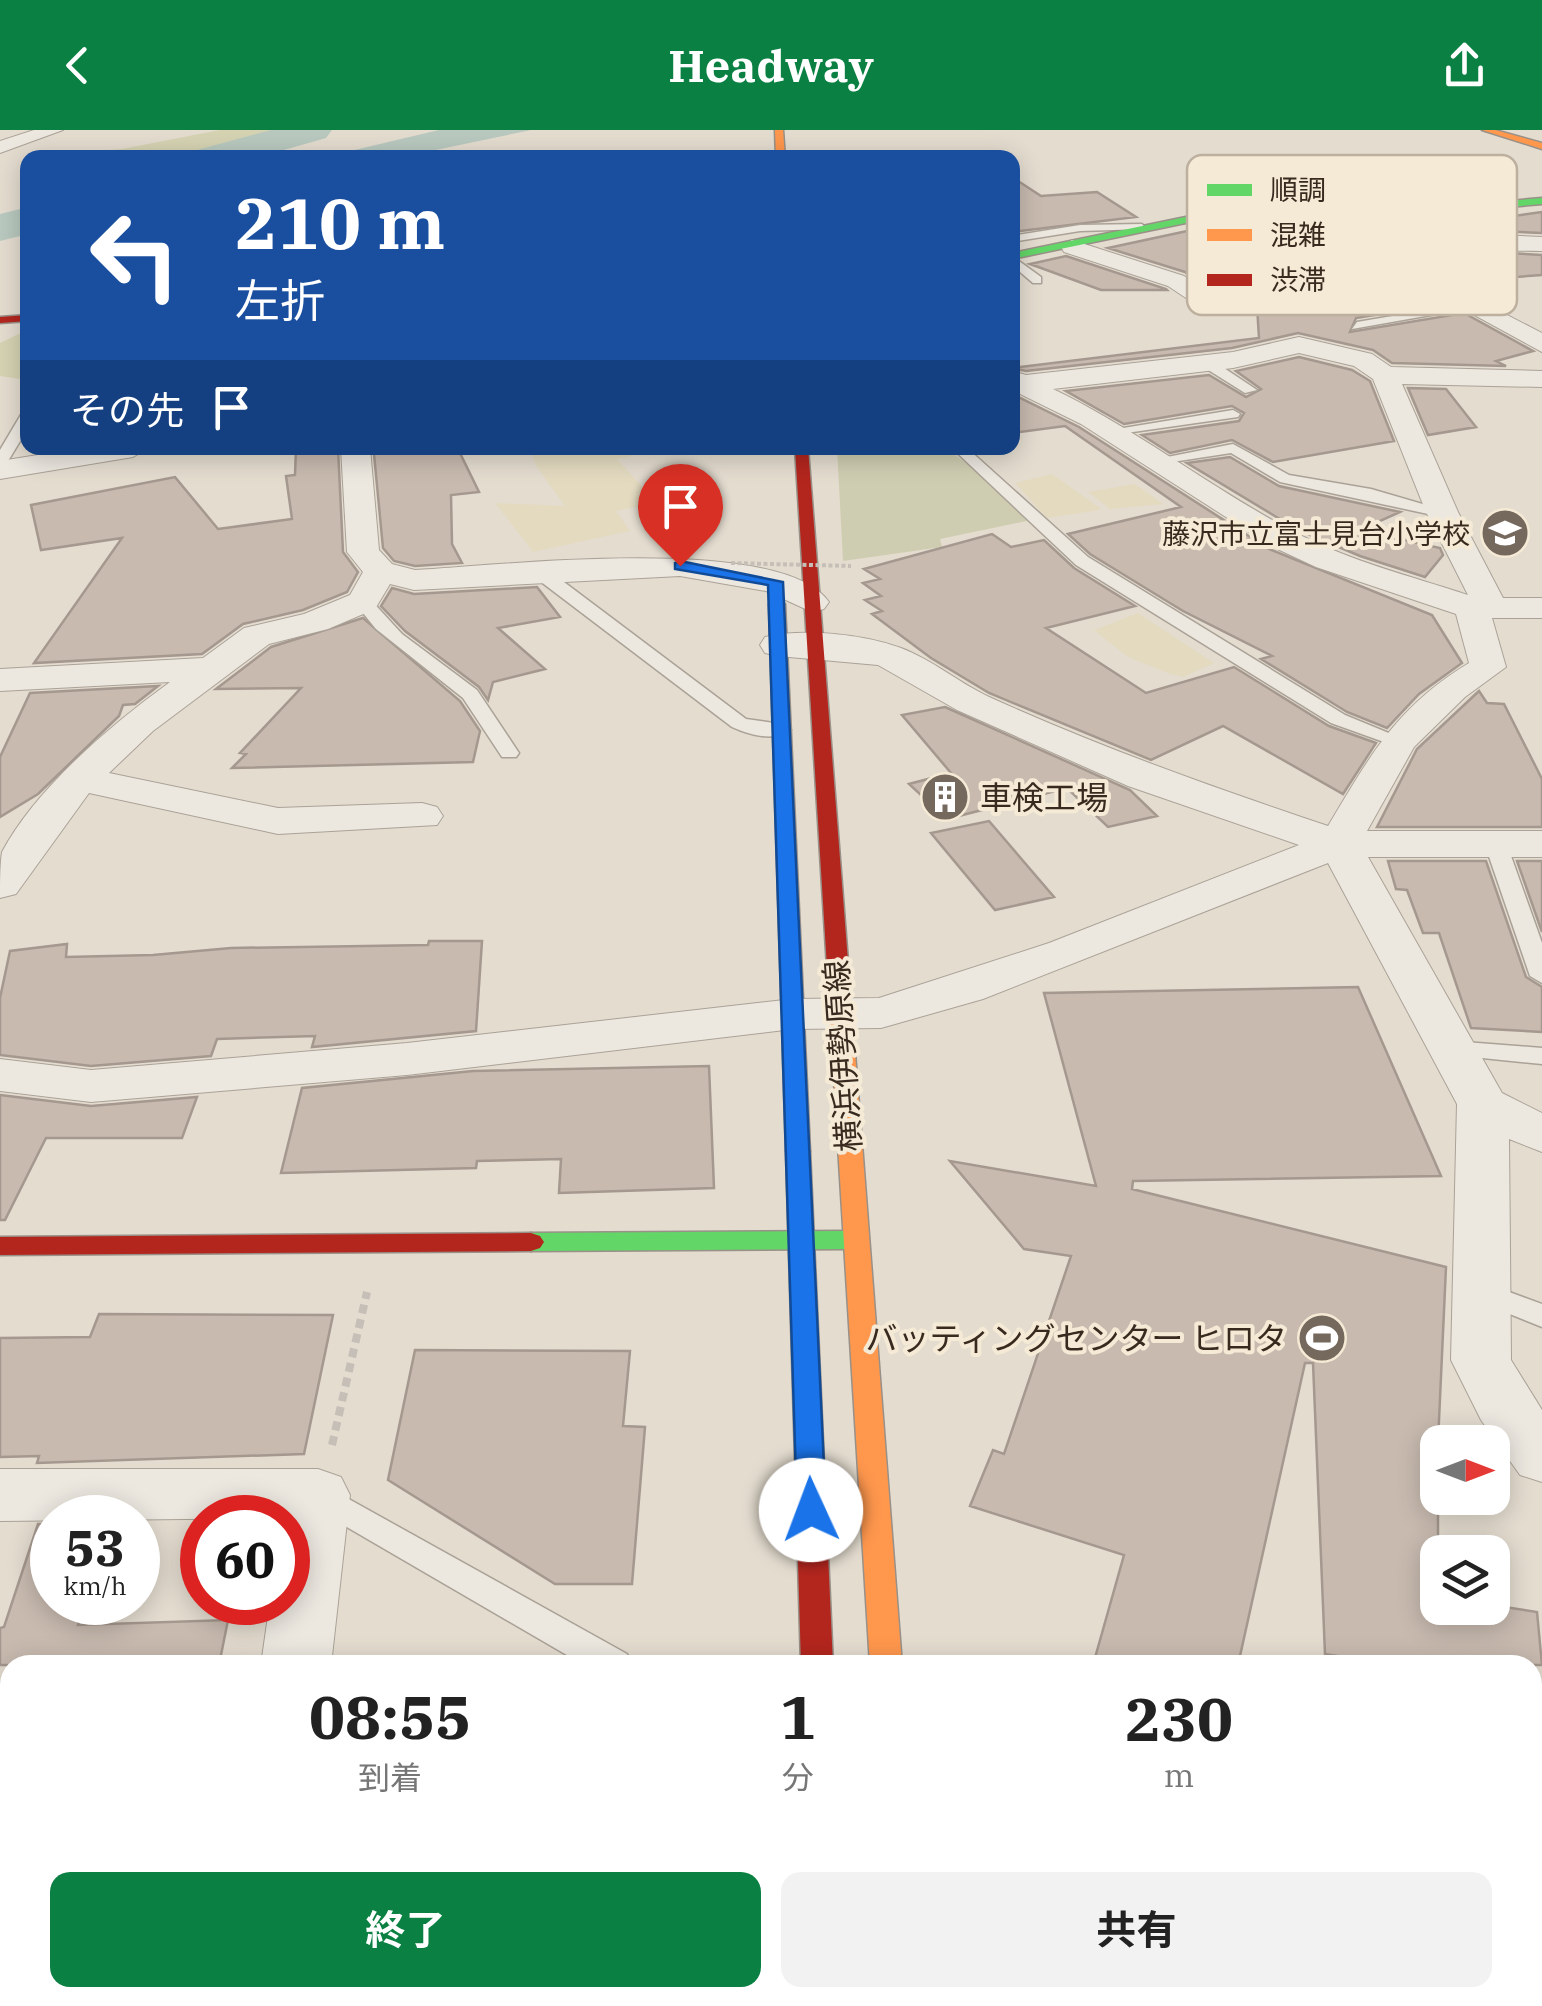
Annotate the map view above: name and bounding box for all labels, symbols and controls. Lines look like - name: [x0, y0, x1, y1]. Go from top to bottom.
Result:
- text: Headway: [668, 36, 874, 94]
- icon: back: [50, 38, 105, 93]
- icon: share: [1437, 38, 1492, 93]
- legend: [1187, 155, 1517, 315]
- text: 順調: [1270, 171, 1326, 208]
- text: 210 m: [235, 177, 445, 268]
- icon: left: [70, 190, 200, 320]
- text: 混雑: [1270, 216, 1326, 253]
- text: 渋滞: [1270, 261, 1326, 298]
- text: 左折: [235, 271, 325, 329]
- icon: arrive: [204, 380, 259, 435]
- text: その先: [70, 385, 184, 434]
- pin: [638, 464, 723, 567]
- icon: arrive: [653, 479, 708, 534]
- school or university icon: 藤沢市立富士見台小学校: [1479, 507, 1531, 559]
- place label: 藤沢市立富士見台小学校: [1162, 515, 1470, 552]
- building icon: 車検工場: [919, 771, 971, 823]
- place label: 車検工場: [980, 776, 1108, 818]
- street label: 横浜伊勢原線: [814, 959, 870, 1153]
- sports icon: バッティングセンター ヒロタ: [1296, 1312, 1348, 1364]
- place label: バッティングセンター ヒロタ: [865, 1317, 1287, 1359]
- north arrow: [1420, 1425, 1510, 1515]
- map controls: [1420, 1425, 1510, 1625]
- position arrow: [759, 1458, 863, 1562]
- speed limit sign: 60: [180, 1495, 310, 1625]
- text: 53: [65, 1515, 125, 1580]
- button: layers: [1420, 1535, 1510, 1625]
- text: km/h: [63, 1569, 127, 1602]
- text: 08:55: [309, 1677, 471, 1756]
- text: 1: [780, 1677, 816, 1756]
- text: 230: [1125, 1679, 1233, 1758]
- text: m: [1164, 1754, 1194, 1796]
- text: 到着: [358, 1756, 422, 1798]
- text: 分: [782, 1756, 814, 1798]
- button: 終了: [50, 1872, 761, 1987]
- button: 共有: [781, 1872, 1492, 1987]

